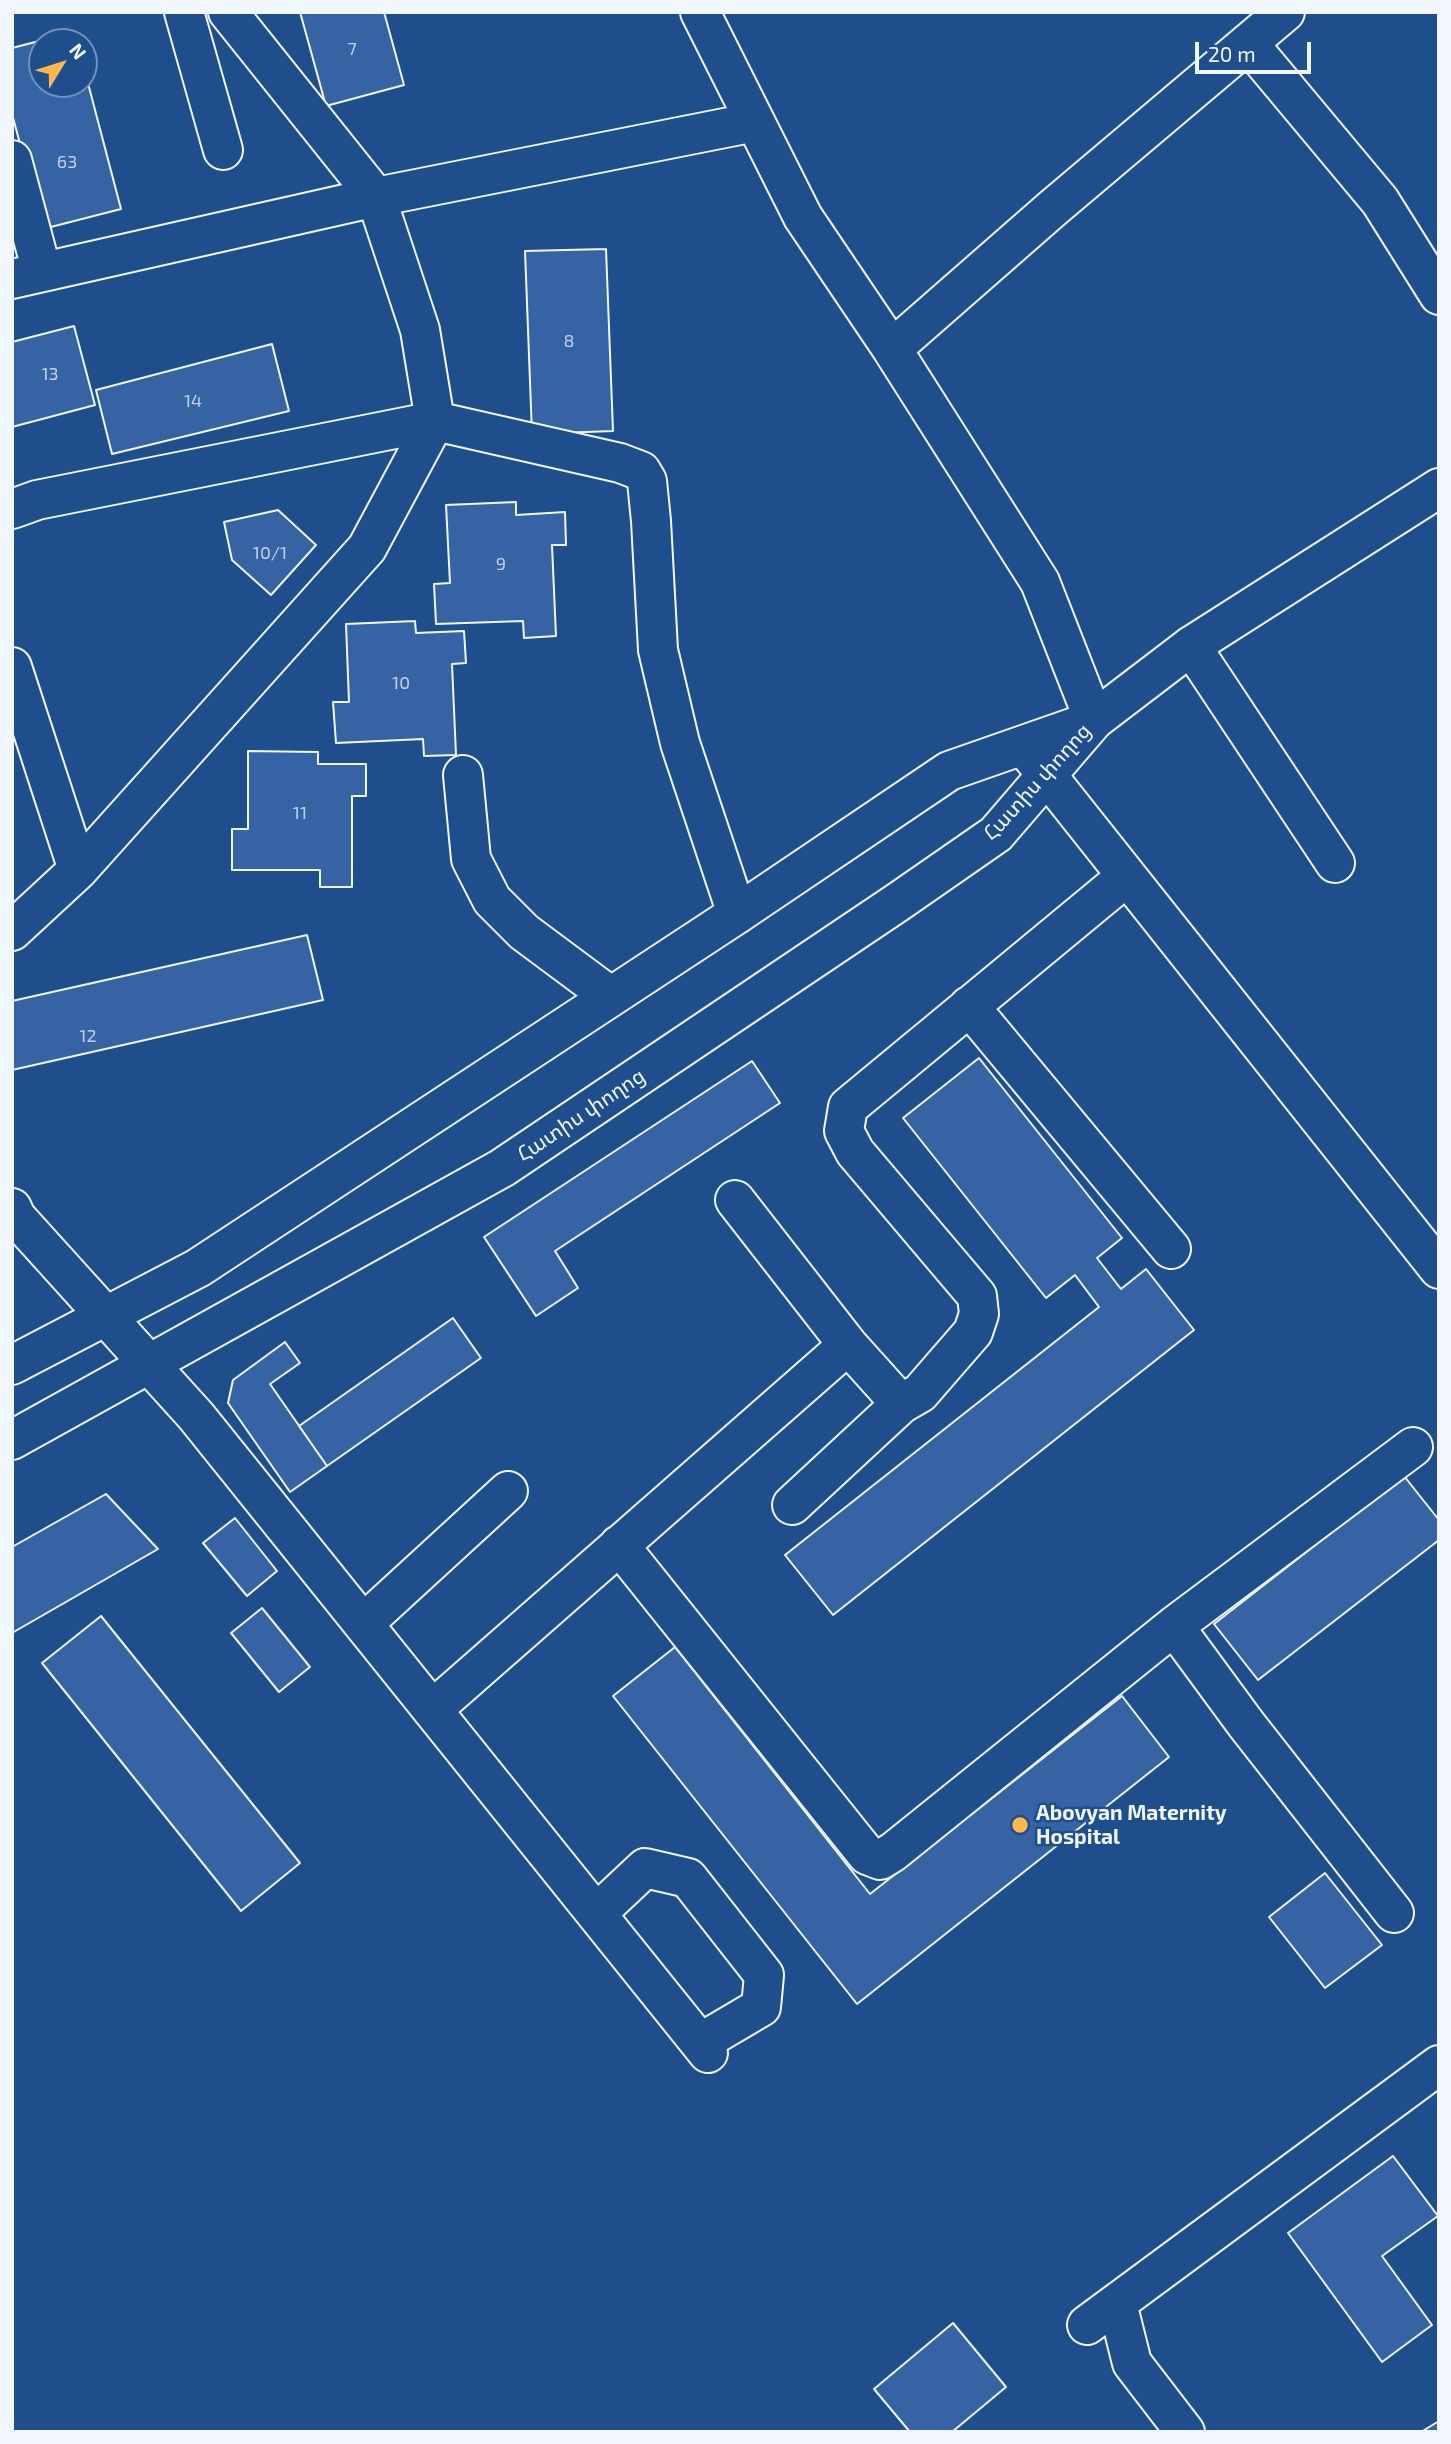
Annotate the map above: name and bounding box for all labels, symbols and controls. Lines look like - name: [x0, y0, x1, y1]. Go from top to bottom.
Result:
- north arrow: [28, 28, 98, 98]
- scale bar: [1199, 28, 1314, 72]
- house number: 7: [347, 38, 357, 60]
- text: N: [65, 39, 92, 63]
- text: 20 m: [1208, 41, 1256, 66]
- house number: 63: [57, 151, 77, 173]
- house number: 8: [564, 330, 574, 352]
- house number: 13: [41, 363, 59, 385]
- house number: 14: [184, 390, 202, 412]
- house number: 10/1: [253, 542, 287, 564]
- house number: 9: [496, 553, 506, 575]
- house number: 10: [392, 672, 410, 694]
- street label: Հատիս փողոց: [978, 718, 1096, 846]
- house number: 11: [293, 802, 307, 824]
- house number: 12: [79, 1025, 97, 1047]
- street label: Հատիս փողոց: [512, 1063, 650, 1167]
- place label: Abovyan Maternity Hospital: [1036, 1800, 1227, 1850]
- marker: Abovyan Maternity Hospital: [1010, 1815, 1030, 1835]

